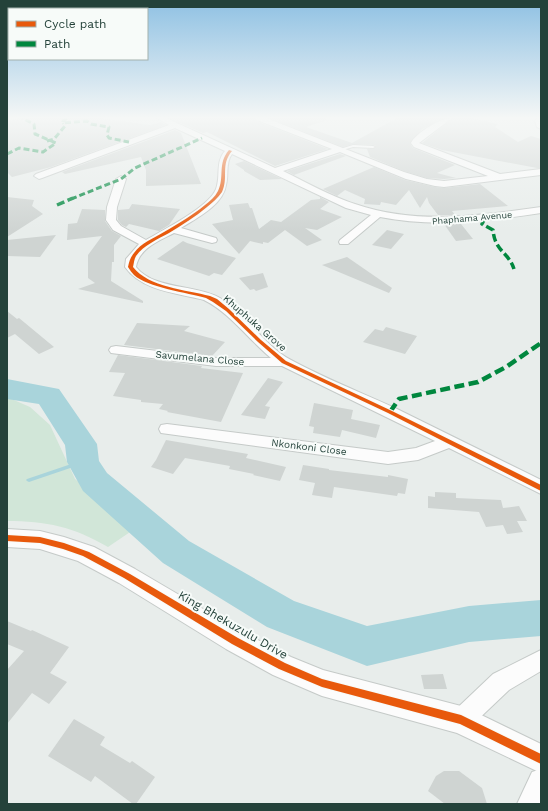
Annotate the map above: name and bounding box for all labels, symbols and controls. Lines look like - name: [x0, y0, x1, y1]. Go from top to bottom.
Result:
- legend: [8, 8, 148, 60]
- text: Cycle path: [44, 17, 106, 31]
- text: Path: [44, 37, 70, 51]
- street label: Phaphama Avenue: [431, 210, 513, 226]
- street label: Khuphuka Grove: [221, 293, 289, 354]
- street label: Savumelana Close: [155, 349, 245, 367]
- street label: Nkonkoni Close: [271, 437, 347, 457]
- street label: King Bhekuzulu Drive: [176, 588, 290, 662]

